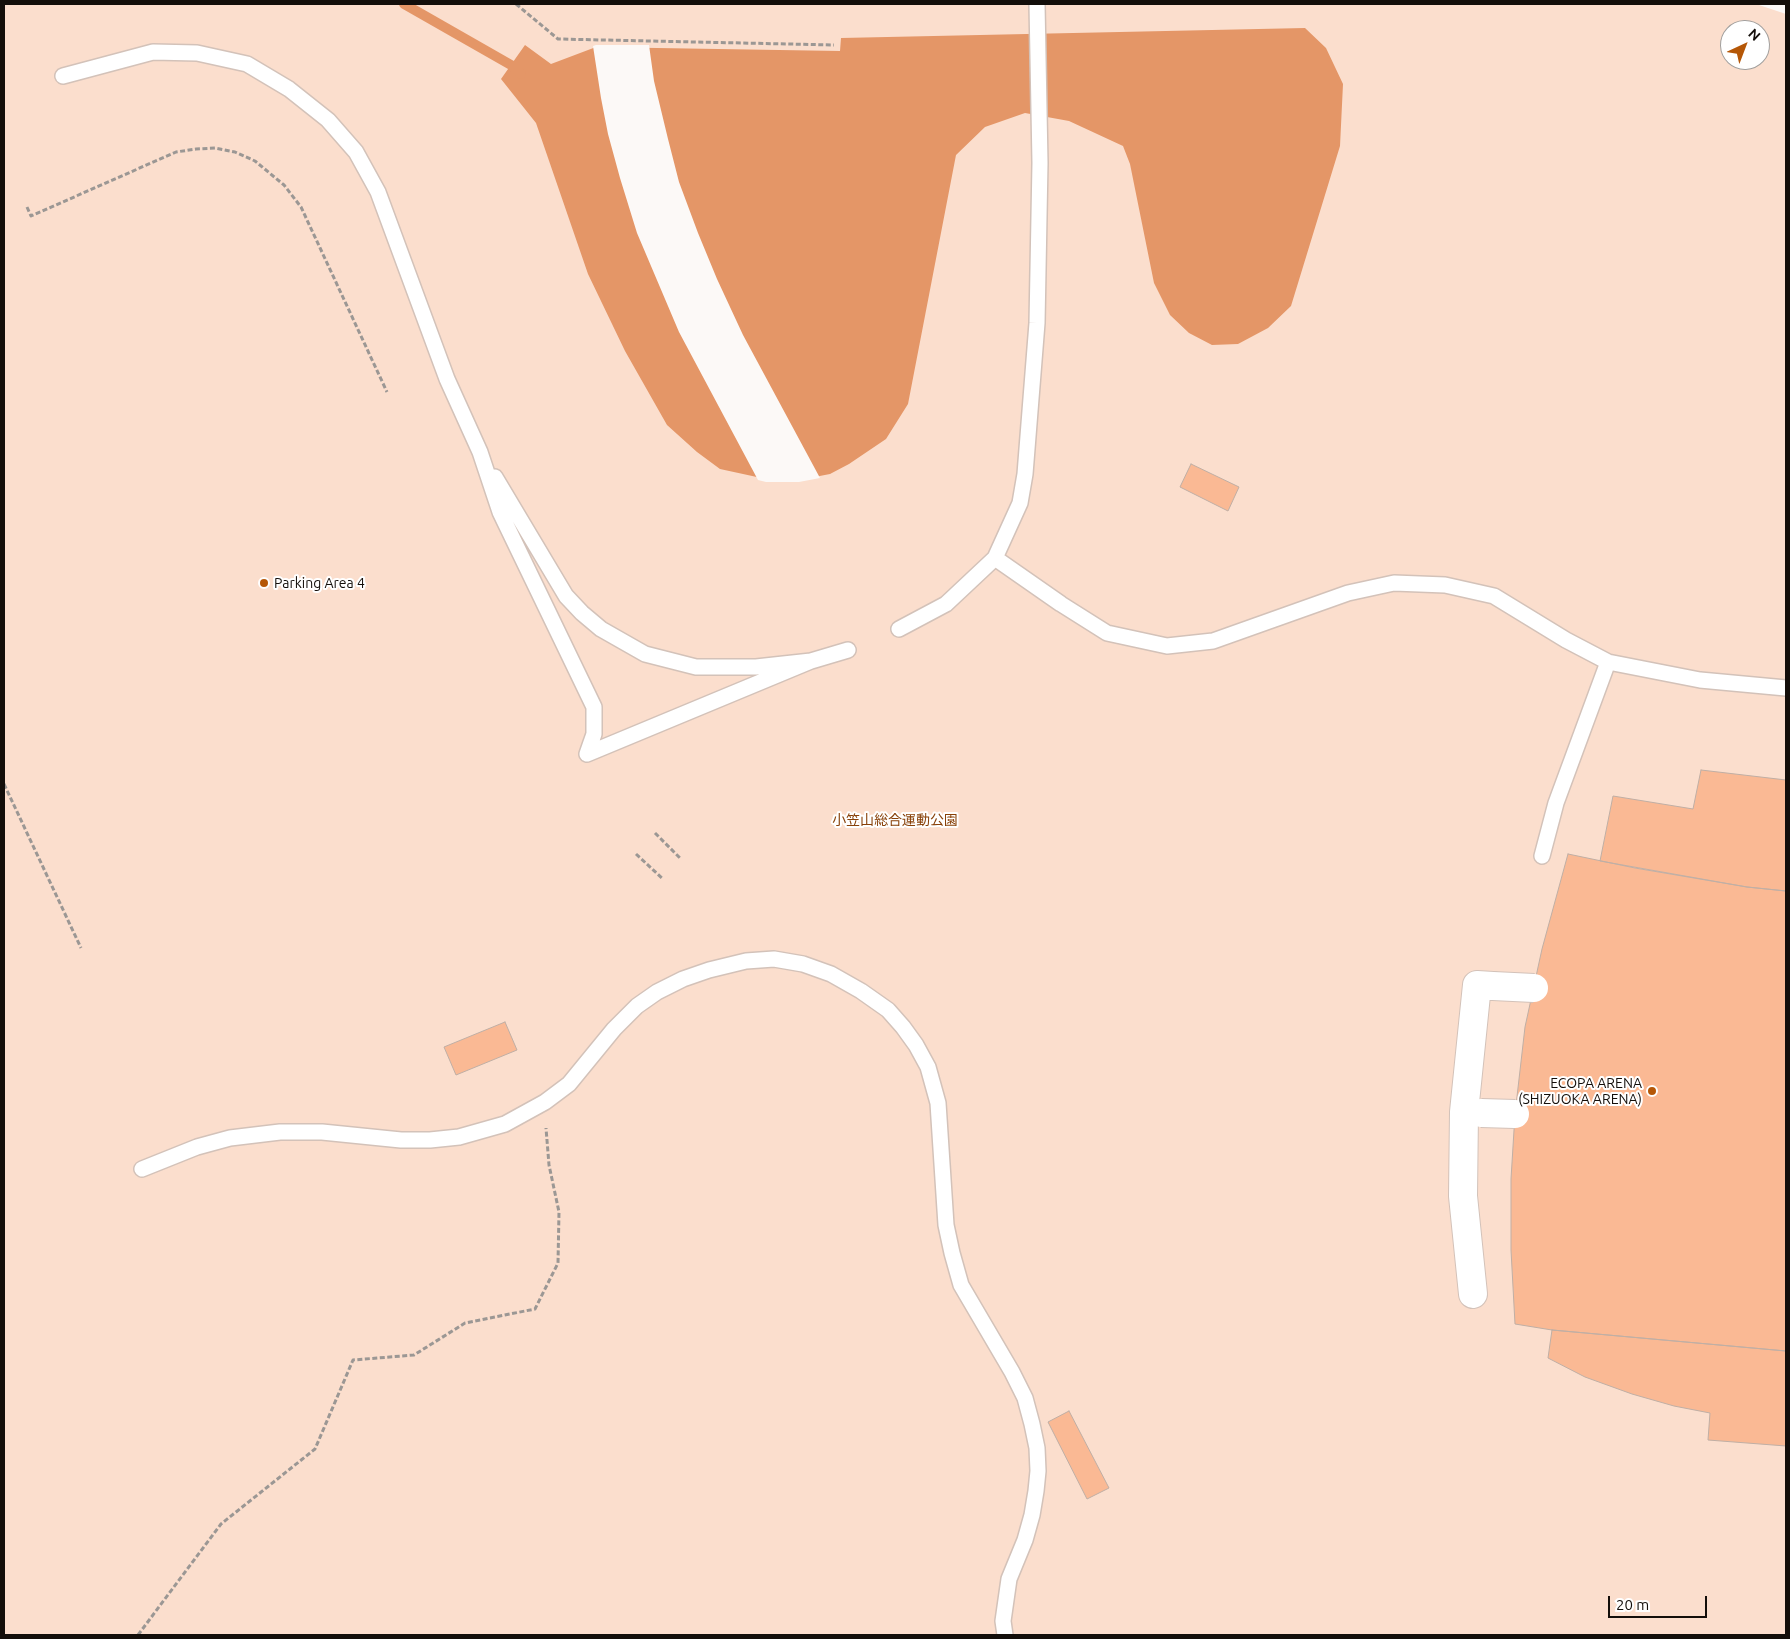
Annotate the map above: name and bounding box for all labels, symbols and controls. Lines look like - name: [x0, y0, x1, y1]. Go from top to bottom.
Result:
- north arrow: [1720, 20, 1770, 70]
- text: N: [1745, 25, 1764, 44]
- place label: Parking Area 4: [274, 575, 365, 591]
- marker: Parking Area 4: [258, 577, 270, 589]
- park label: 小笠山総合運動公園: [832, 812, 958, 828]
- place label: ECOPA ARENA (SHIZUOKA ARENA): [1518, 1075, 1642, 1108]
- marker: ECOPA ARENA (SHIZUOKA ARENA): [1646, 1085, 1658, 1097]
- scale bar: [1610, 1586, 1709, 1618]
- text: 20 m: [1616, 1596, 1649, 1613]

